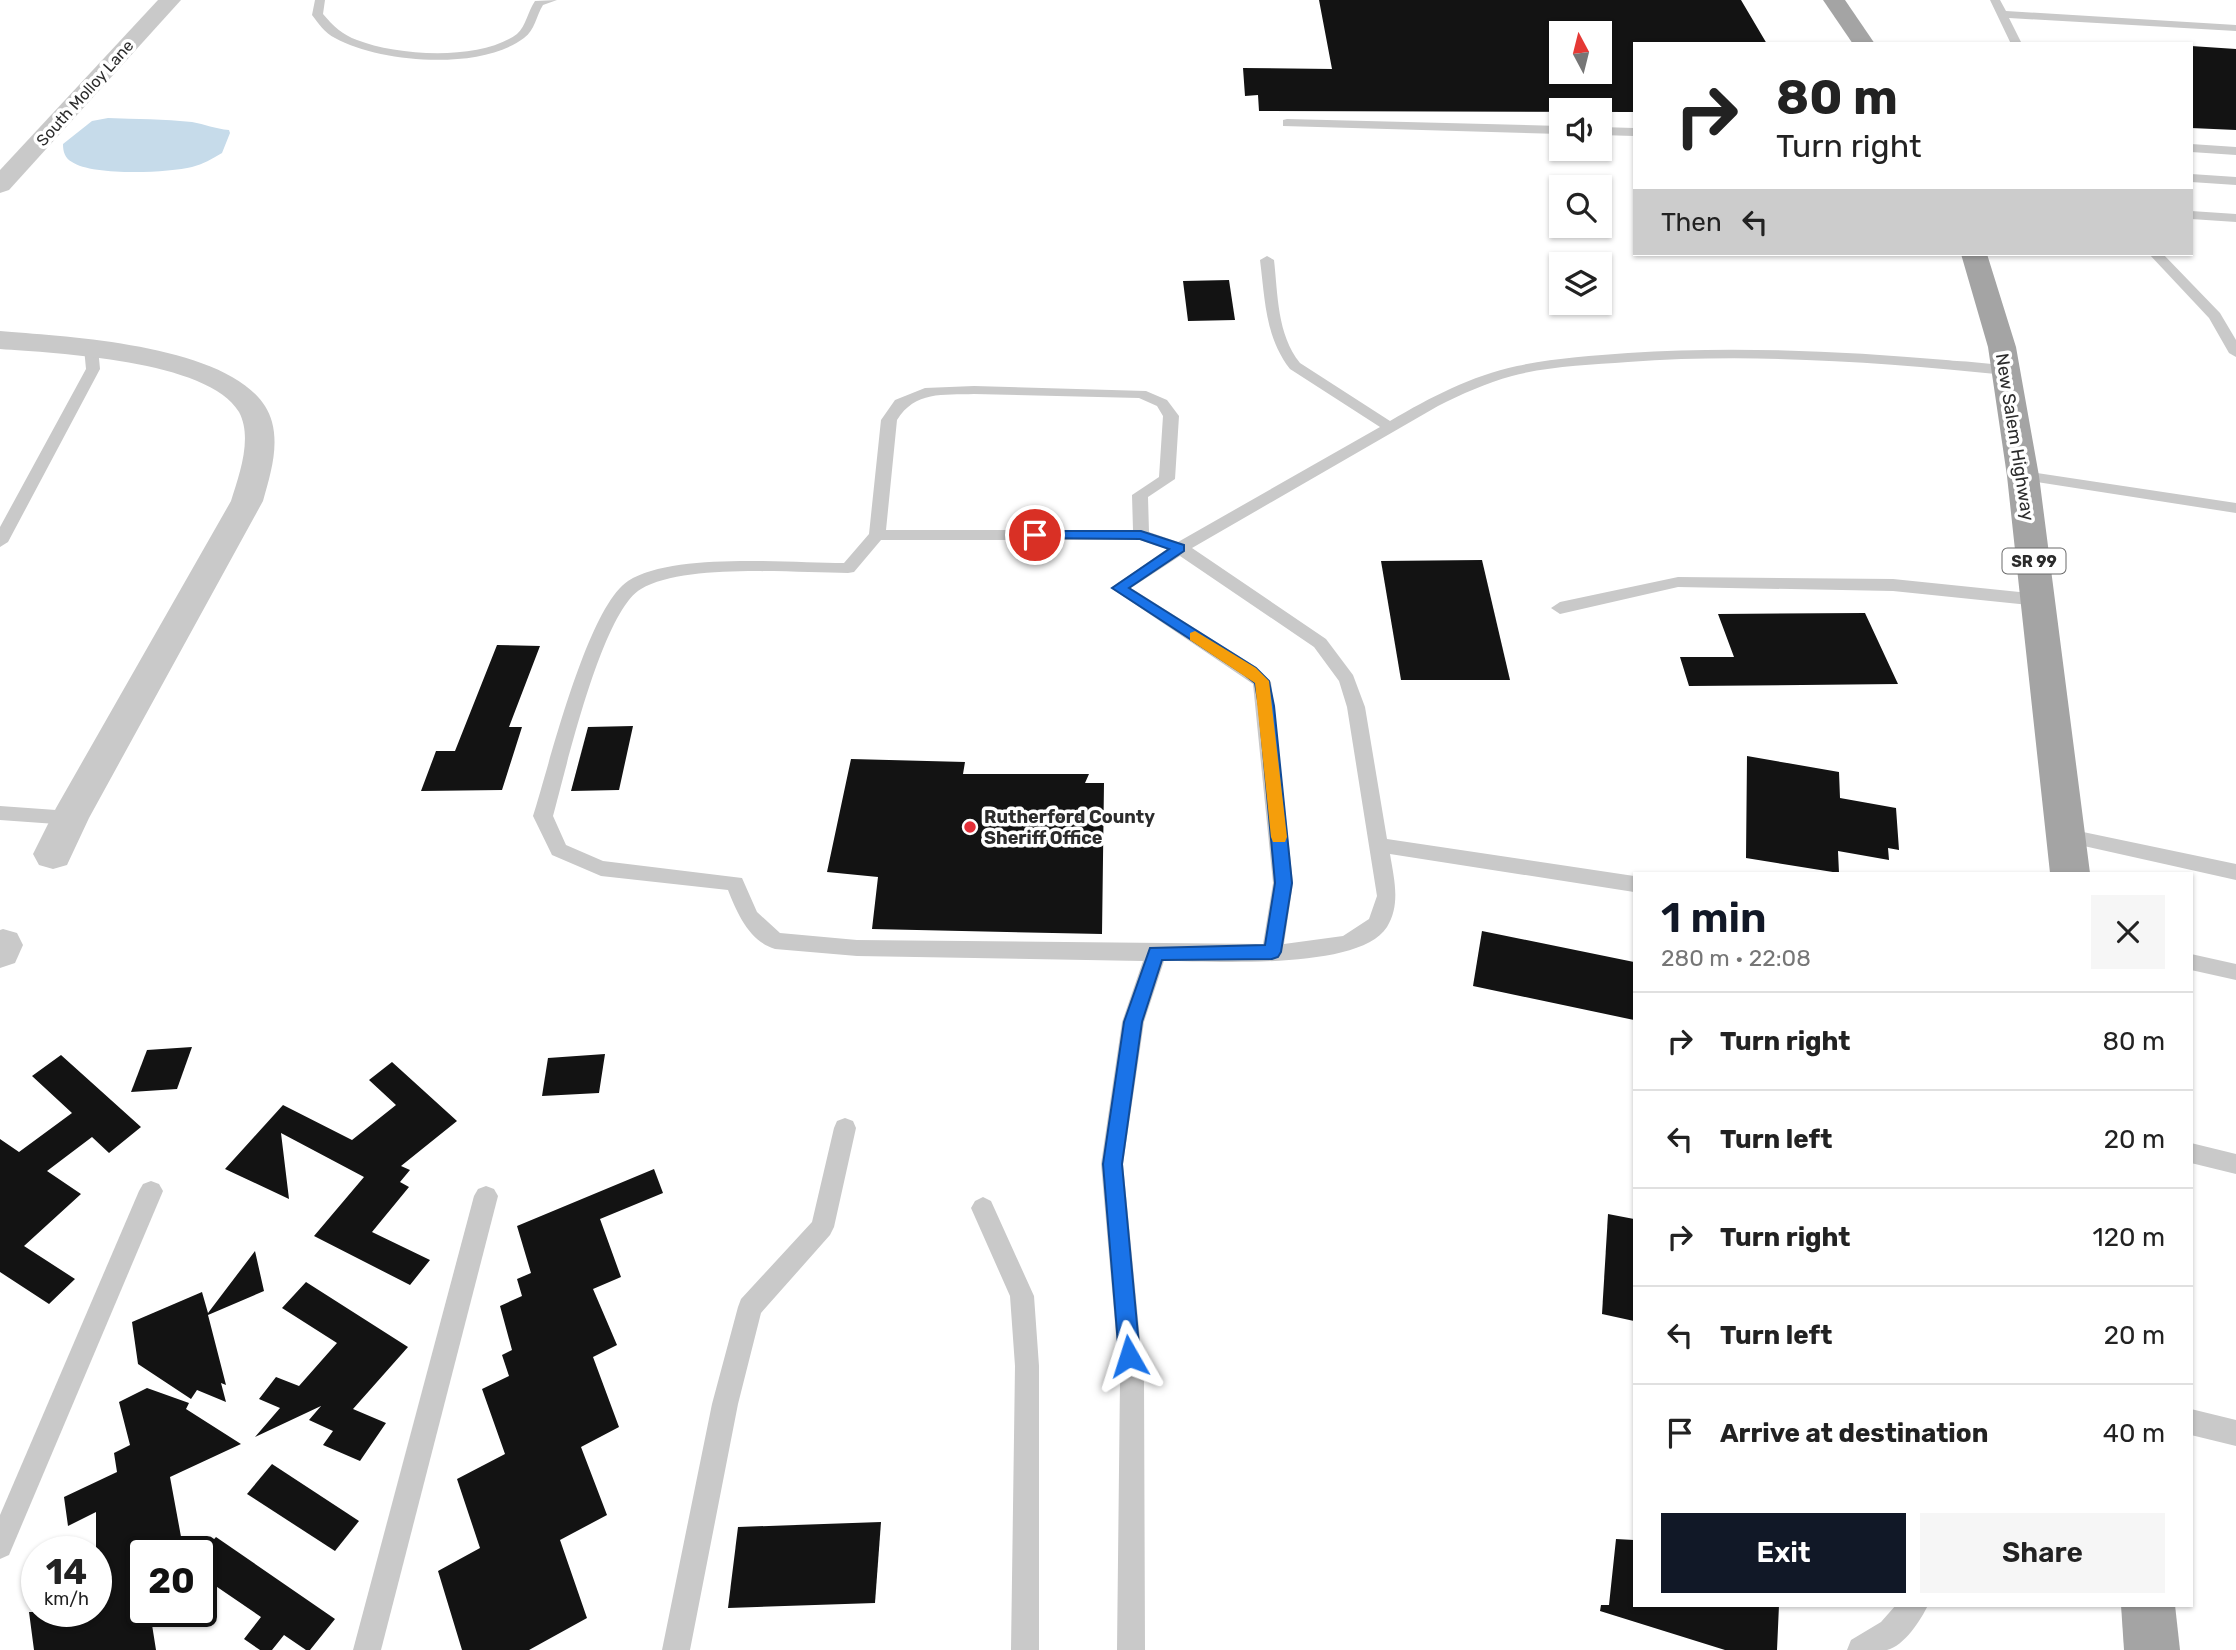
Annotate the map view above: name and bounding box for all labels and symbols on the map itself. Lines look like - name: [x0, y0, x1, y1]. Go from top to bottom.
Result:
- north arrow: [1549, 21, 1612, 84]
- street label: South Molloy Lane: [32, 36, 138, 150]
- street label: New Salem Highway: [1991, 352, 2039, 522]
- pin: [1005, 505, 1065, 565]
- road number: SR 99: [2002, 548, 2066, 574]
- place label: Rutherford County Sheriff Office: [984, 806, 1155, 849]
- marker: Rutherford County Sheriff Office: [962, 819, 978, 835]
- position arrow: [1092, 1319, 1166, 1393]
- speed limit sign: 20: [126, 1536, 217, 1627]

